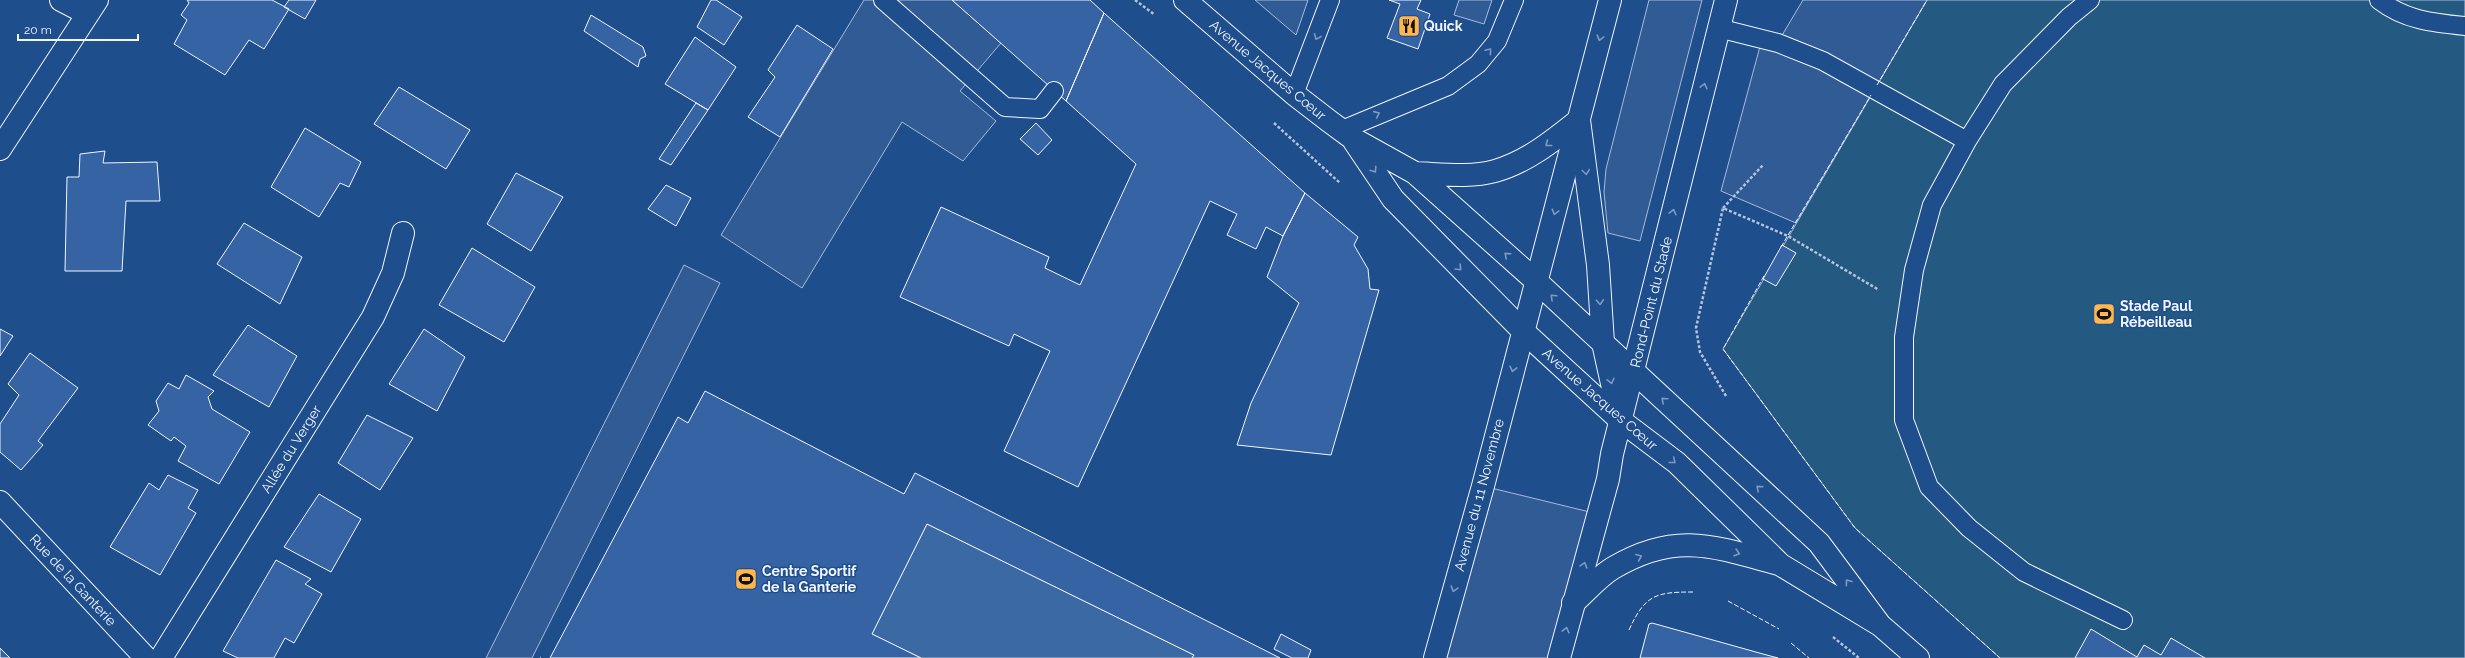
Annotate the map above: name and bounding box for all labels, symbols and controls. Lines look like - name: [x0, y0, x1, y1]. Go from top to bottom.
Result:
- restaurant icon: Quick: [1396, 13, 1422, 39]
- scale bar: [18, 16, 138, 42]
- street label: Avenue Jacques Cœur: [1207, 17, 1330, 123]
- place label: Quick: [1424, 18, 1463, 34]
- text: 20 m: [24, 23, 52, 37]
- one-way arrow: [1314, 33, 1322, 40]
- one-way arrow: [1597, 35, 1605, 41]
- one-way arrow: [1484, 48, 1491, 56]
- one-way arrow: [1700, 82, 1708, 89]
- one-way arrow: [1373, 111, 1381, 119]
- one-way arrow: [1546, 139, 1553, 146]
- one-way arrow: [1369, 166, 1376, 173]
- one-way arrow: [1581, 169, 1590, 176]
- one-way arrow: [1551, 208, 1560, 215]
- one-way arrow: [1669, 209, 1677, 215]
- street label: Rond-Point du Stade: [1627, 235, 1675, 369]
- one-way arrow: [1504, 252, 1512, 259]
- one-way arrow: [1454, 263, 1462, 271]
- one-way arrow: [1551, 295, 1558, 302]
- place label: Stade Paul Rébeilleau: [2120, 298, 2193, 330]
- one-way arrow: [1596, 299, 1605, 305]
- sports icon: Stade Paul Rébeilleau: [2091, 301, 2117, 327]
- street label: Avenue Jacques Cœur: [1539, 345, 1661, 453]
- one-way arrow: [1509, 366, 1517, 372]
- one-way arrow: [1607, 377, 1615, 384]
- one-way arrow: [1661, 397, 1669, 405]
- street label: Allée du Verger: [258, 402, 324, 496]
- street label: Avenue du 11 Novembre: [1451, 417, 1507, 573]
- one-way arrow: [1669, 456, 1676, 463]
- one-way arrow: [1756, 486, 1764, 493]
- street label: Rue de la Ganterie: [26, 531, 120, 629]
- one-way arrow: [1733, 548, 1740, 557]
- one-way arrow: [1635, 553, 1642, 561]
- one-way arrow: [1579, 562, 1588, 569]
- place label: Centre Sportif de la Ganterie: [762, 563, 857, 595]
- sports icon: Centre Sportif de la Ganterie: [733, 566, 759, 592]
- one-way arrow: [1846, 580, 1853, 587]
- one-way arrow: [1450, 586, 1459, 593]
- one-way arrow: [1562, 627, 1570, 634]

